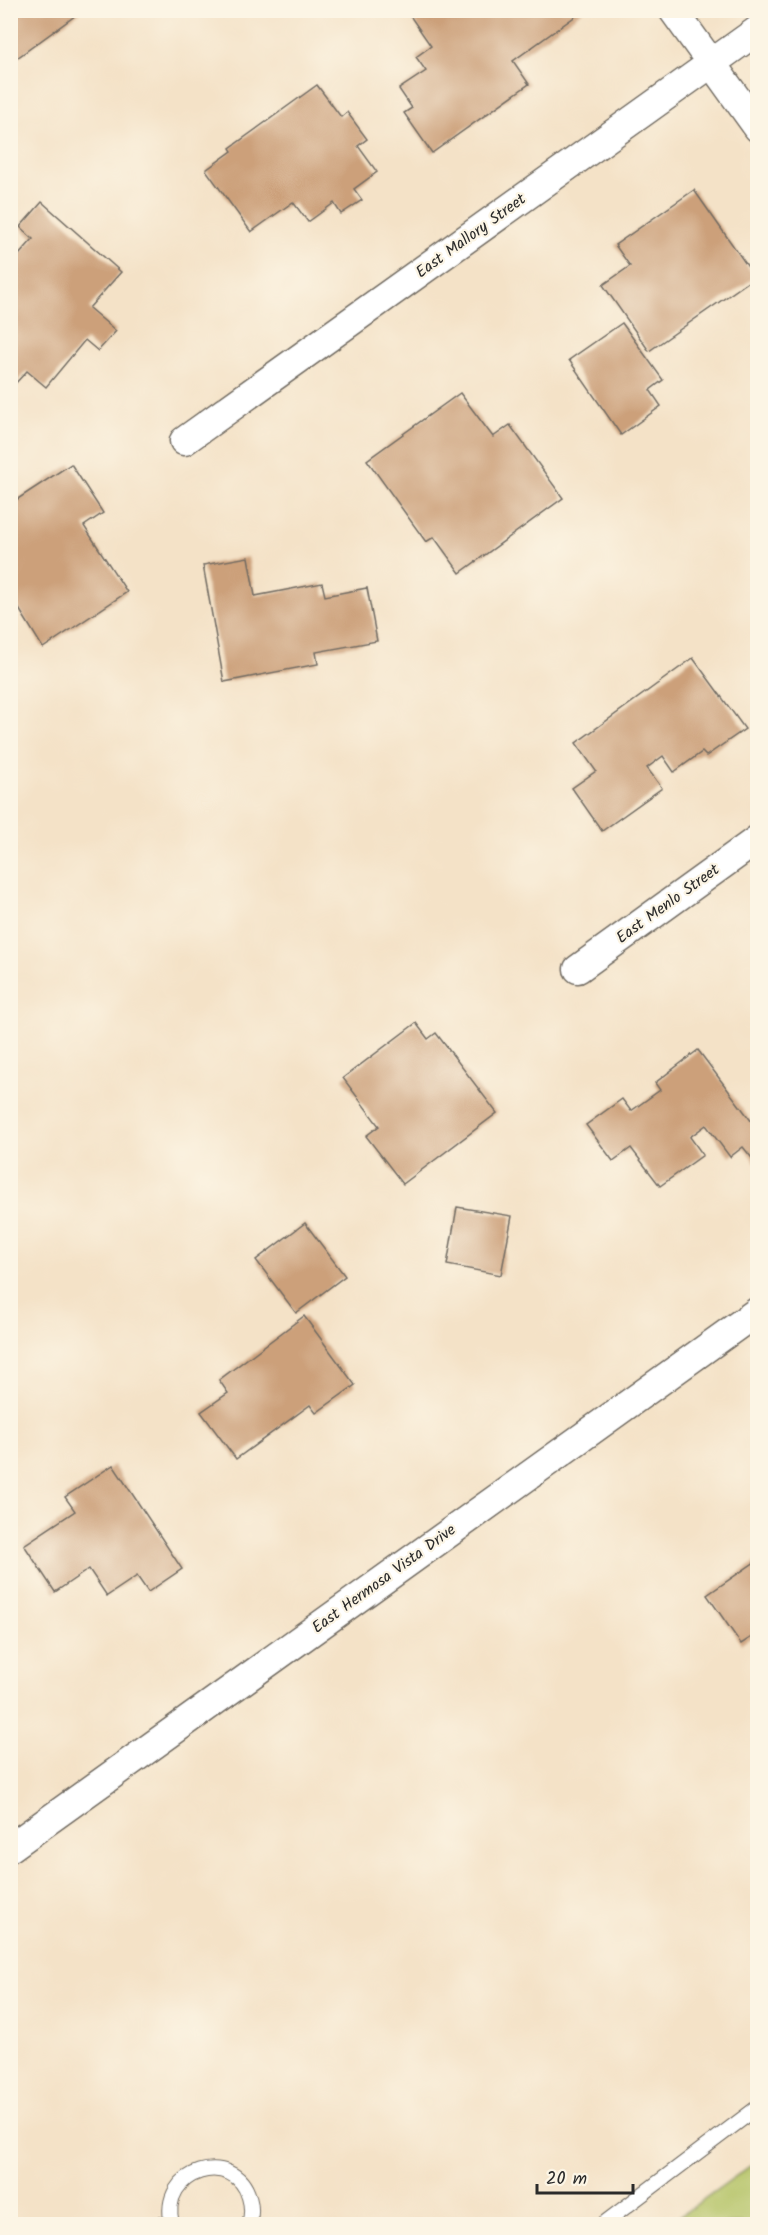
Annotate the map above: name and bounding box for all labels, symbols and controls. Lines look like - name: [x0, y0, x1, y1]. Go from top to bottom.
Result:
- street label: East Mallory Street: [411, 187, 532, 285]
- street label: East Menlo Street: [611, 857, 726, 950]
- street label: East Hermosa Vista Drive: [307, 1518, 461, 1640]
- scale bar: [537, 2157, 633, 2195]
- text: 20 m: [546, 2165, 587, 2194]

